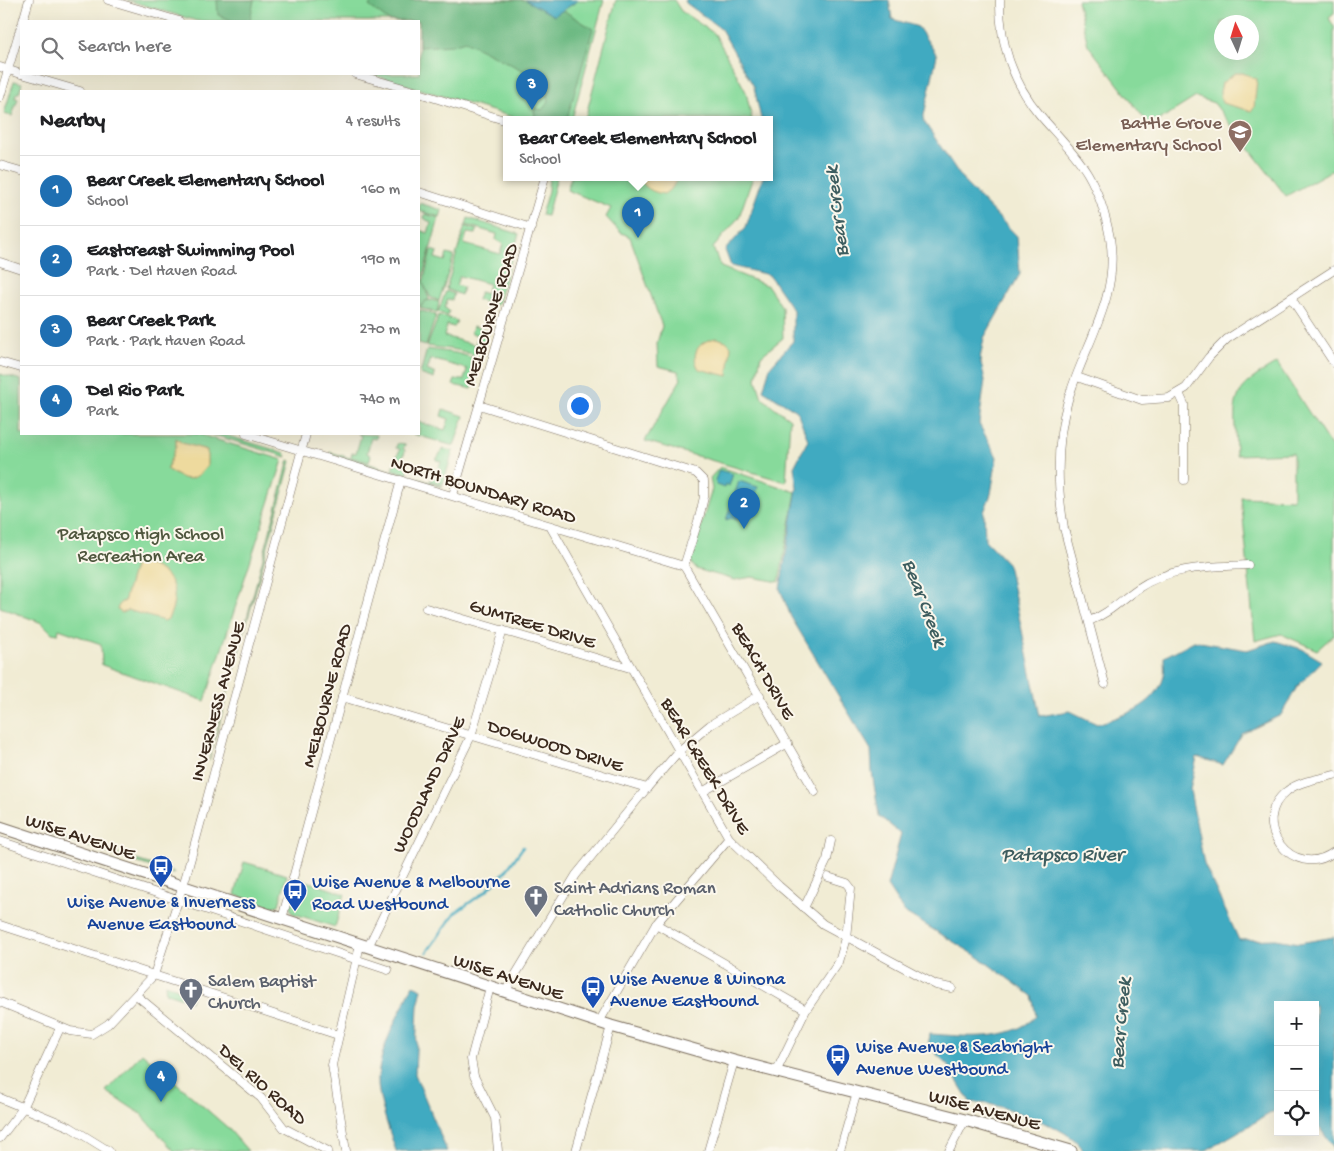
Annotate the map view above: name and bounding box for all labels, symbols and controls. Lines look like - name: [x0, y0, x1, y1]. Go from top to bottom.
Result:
- north arrow: [1214, 15, 1259, 60]
- search box: [20, 20, 420, 75]
- icon: search: [38, 34, 66, 62]
- text: Search here: [78, 36, 172, 59]
- pin: 3: [516, 69, 548, 110]
- text: Nearby: [40, 110, 105, 135]
- text: 4 results: [345, 113, 400, 132]
- place label: Battle Grove Elementary School: [1076, 113, 1222, 158]
- popup: [503, 116, 773, 181]
- school or university icon: Battle Grove Elementary School: [1227, 119, 1253, 153]
- text: Bear Creek Elementary School: [519, 128, 757, 151]
- text: School: [519, 151, 561, 170]
- water label: Bear Creek: [821, 163, 855, 258]
- text: Bear Creek Elementary School: [87, 170, 324, 193]
- text: 1: [53, 181, 59, 200]
- text: 160 m: [361, 181, 400, 200]
- text: School: [87, 193, 129, 212]
- pin: 1: [622, 197, 654, 238]
- text: Eastcreast Swimming Pool: [87, 240, 294, 263]
- street label: MELBOURNE ROAD: [460, 240, 525, 389]
- text: 2: [52, 251, 60, 270]
- text: 190 m: [361, 251, 400, 270]
- text: Park · Del Haven Road: [87, 263, 236, 282]
- text: Bear Creek Park: [87, 310, 214, 333]
- text: 3: [52, 321, 60, 340]
- text: 270 m: [360, 321, 400, 340]
- text: Park · Park Haven Road: [87, 333, 244, 352]
- text: Del Rio Park: [87, 380, 183, 403]
- text: 4: [52, 391, 60, 410]
- text: 740 m: [360, 391, 400, 410]
- your location: [567, 393, 593, 419]
- text: Park: [87, 403, 118, 422]
- street label: NORTH BOUNDARY ROAD: [387, 452, 579, 531]
- pin: 2: [728, 488, 760, 529]
- park label: Patapsco High School Recreation Area: [57, 524, 224, 569]
- water label: Bear Creek: [896, 557, 951, 652]
- street label: GUMTREE DRIVE: [466, 595, 599, 656]
- street label: INVERNESS AVENUE: [187, 618, 252, 784]
- street label: BEACH DRIVE: [725, 618, 799, 725]
- street label: MELBOURNE ROAD: [298, 621, 359, 770]
- street label: BEAR CREEK DRIVE: [654, 693, 754, 840]
- street label: WOODLAND DRIVE: [388, 712, 472, 857]
- street label: DOGWOOD DRIVE: [482, 715, 627, 779]
- street label: WISE AVENUE: [22, 810, 139, 867]
- water label: Patapsco River: [1001, 845, 1127, 868]
- bus stop icon: Wise Avenue & Inverness Avenue Eastbound: [148, 854, 174, 888]
- place label: Wise Avenue & Melbourne Road Westbound: [312, 872, 510, 917]
- bus stop icon: Wise Avenue & Melbourne Road Westbound: [282, 878, 308, 912]
- place label: Saint Adrians Roman Catholic Church: [554, 878, 716, 923]
- church icon: Saint Adrians Roman Catholic Church: [523, 884, 549, 918]
- place label: Wise Avenue & Inverness Avenue Eastbound: [67, 892, 256, 937]
- street label: WISE AVENUE: [450, 950, 567, 1007]
- place label: Wise Avenue & Winona Avenue Eastbound: [610, 969, 787, 1014]
- place label: Salem Baptist Church: [208, 971, 318, 1016]
- bus stop icon: Wise Avenue & Winona Avenue Eastbound: [580, 975, 606, 1009]
- water label: Bear Creek: [1107, 975, 1138, 1070]
- church icon: Salem Baptist Church: [178, 977, 204, 1011]
- map controls: [1274, 1001, 1319, 1136]
- button: +: [1274, 1001, 1319, 1046]
- place label: Wise Avenue & Seabright Avenue Westbound: [856, 1037, 1054, 1082]
- street label: DEL RIO ROAD: [211, 1039, 311, 1132]
- bus stop icon: Wise Avenue & Seabright Avenue Westbound: [825, 1043, 851, 1077]
- button: −: [1274, 1046, 1319, 1091]
- pin: 4: [145, 1061, 177, 1102]
- street label: WISE AVENUE: [926, 1085, 1044, 1138]
- button: locate: [1274, 1091, 1319, 1136]

